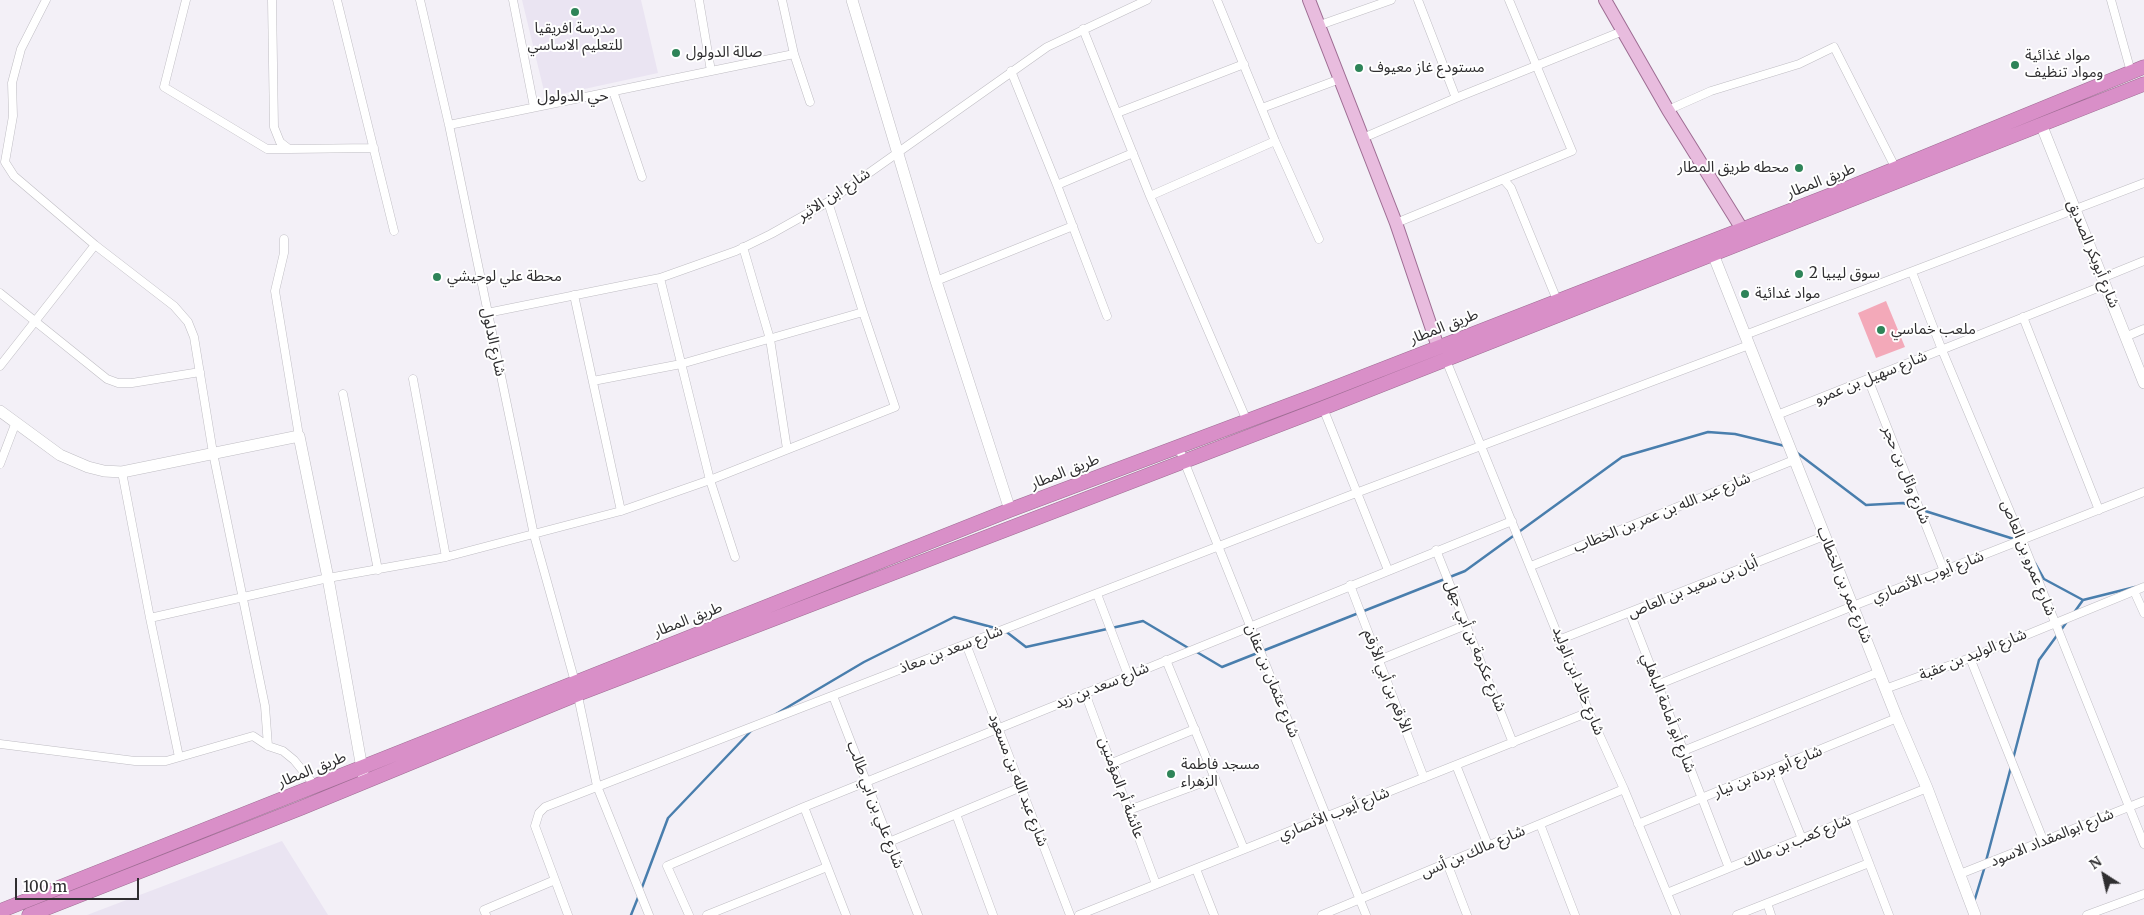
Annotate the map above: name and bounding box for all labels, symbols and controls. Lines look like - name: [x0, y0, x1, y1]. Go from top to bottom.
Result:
- marker: مدرسة افريقيا للتعليم الاساسي: [569, 6, 581, 18]
- place label: مدرسة افريقيا للتعليم الاساسي: [527, 20, 623, 55]
- place label: صالة الدولول: [686, 44, 762, 62]
- marker: صالة الدولول: [670, 47, 682, 59]
- place label: مواد غذائية ومواد تنظيف: [2025, 47, 2103, 82]
- place label: مستودع غاز معيوف: [1369, 59, 1485, 77]
- marker: مواد غذائية ومواد تنظيف: [2009, 59, 2021, 71]
- marker: مستودع غاز معيوف: [1353, 62, 1365, 74]
- district label: حي الدولول: [537, 86, 609, 106]
- place label: محطه طريق المطار: [1678, 159, 1789, 177]
- street label: طريق المطار: [1784, 160, 1858, 202]
- marker: محطه طريق المطار: [1793, 162, 1805, 174]
- street label: شارع ابن الاثير: [794, 165, 874, 225]
- street label: شارع أبوبكر الصديق: [2063, 197, 2123, 311]
- place label: سوق ليبيا 2: [1809, 265, 1880, 283]
- place label: محطة علي لوحيشي: [447, 268, 562, 286]
- marker: سوق ليبيا 2: [1793, 268, 1805, 280]
- marker: محطة علي لوحيشي: [431, 271, 443, 283]
- place label: مواد غدائية: [1755, 285, 1820, 303]
- marker: مواد غدائية: [1739, 288, 1751, 300]
- street label: شارع الدلول: [477, 306, 509, 378]
- street label: طريق المطار: [1407, 306, 1481, 348]
- place label: ملعب خماسي: [1891, 321, 1976, 339]
- marker: ملعب خماسي: [1875, 324, 1887, 336]
- street label: شارع سهيل بن عمرو: [1812, 347, 1930, 409]
- street label: شارع وائل بن حجر: [1878, 423, 1934, 527]
- street label: طريق المطار: [1028, 451, 1102, 493]
- street label: شارع عبد الله بن عمر بن الخطاب: [1571, 469, 1753, 557]
- street label: شارع عمرو بن العاص: [1997, 498, 2059, 618]
- street label: شارع عمر بن الخطاب: [1812, 524, 1876, 646]
- street label: شارع أيوب الأنصاري: [1870, 547, 1986, 607]
- street label: أبان بن سعيد بن العاص: [1625, 554, 1761, 622]
- street label: شارع عكرمة بن أبي جهل: [1440, 578, 1510, 714]
- street label: طريق المطار: [651, 599, 725, 641]
- street label: شارع سعد بن معاذ: [897, 622, 1005, 678]
- street label: شارع عثمان بن عفان: [1241, 622, 1303, 740]
- street label: شارع خالد ابن الوليد: [1548, 624, 1608, 738]
- street label: شارع الوليد بن عقبة: [1917, 625, 2029, 685]
- street label: الأرقم بن أبي الأرقم: [1359, 627, 1415, 735]
- street label: شارع أبو أمامة الباهلي: [1637, 651, 1699, 775]
- street label: شارع سعد بن زيد: [1052, 659, 1152, 713]
- street label: شارع عبد الله بن مسعود: [984, 711, 1052, 849]
- street label: عائشة أم المؤمنين: [1094, 735, 1148, 841]
- street label: شارع علي بن ابي طالب: [842, 739, 908, 871]
- street label: شارع أبو بردة بن نيار: [1711, 742, 1825, 802]
- street label: طريق المطار: [275, 748, 349, 792]
- place label: مسجد فاطمة الزهراء: [1181, 756, 1260, 791]
- marker: مسجد فاطمة الزهراء: [1165, 768, 1177, 780]
- street label: شارع أيوب الأنصاري: [1276, 784, 1392, 844]
- street label: شارع ابوالمقداد الاسود: [1988, 805, 2116, 871]
- street label: شارع كعب بن مالك: [1740, 811, 1854, 871]
- street label: شارع مالك بن أنس: [1418, 822, 1528, 882]
- north arrow: [2079, 850, 2129, 900]
- text: N: [2086, 852, 2105, 873]
- scale bar: [18, 868, 141, 900]
- text: 100 m: [23, 877, 67, 896]

